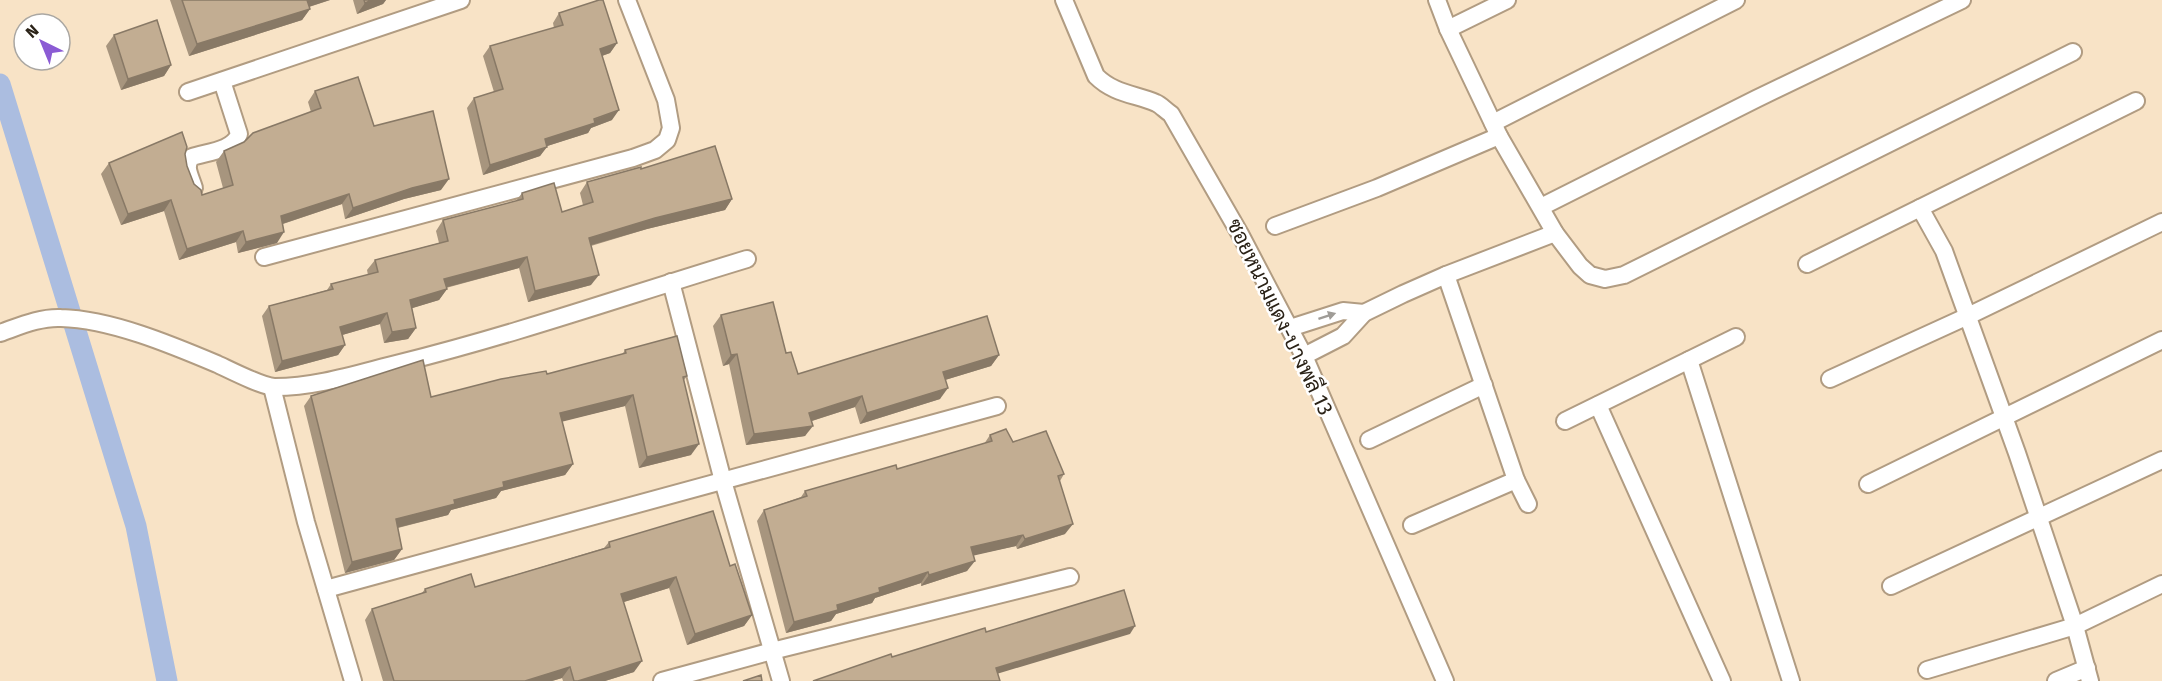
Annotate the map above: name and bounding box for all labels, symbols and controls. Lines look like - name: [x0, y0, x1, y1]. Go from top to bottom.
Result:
- north arrow: [12, 12, 72, 72]
- text: N: [22, 21, 42, 42]
- street label: ซอยหนามแดง-บางพลี 13: [1221, 215, 1339, 419]
- one-way arrow: [1318, 311, 1336, 320]

